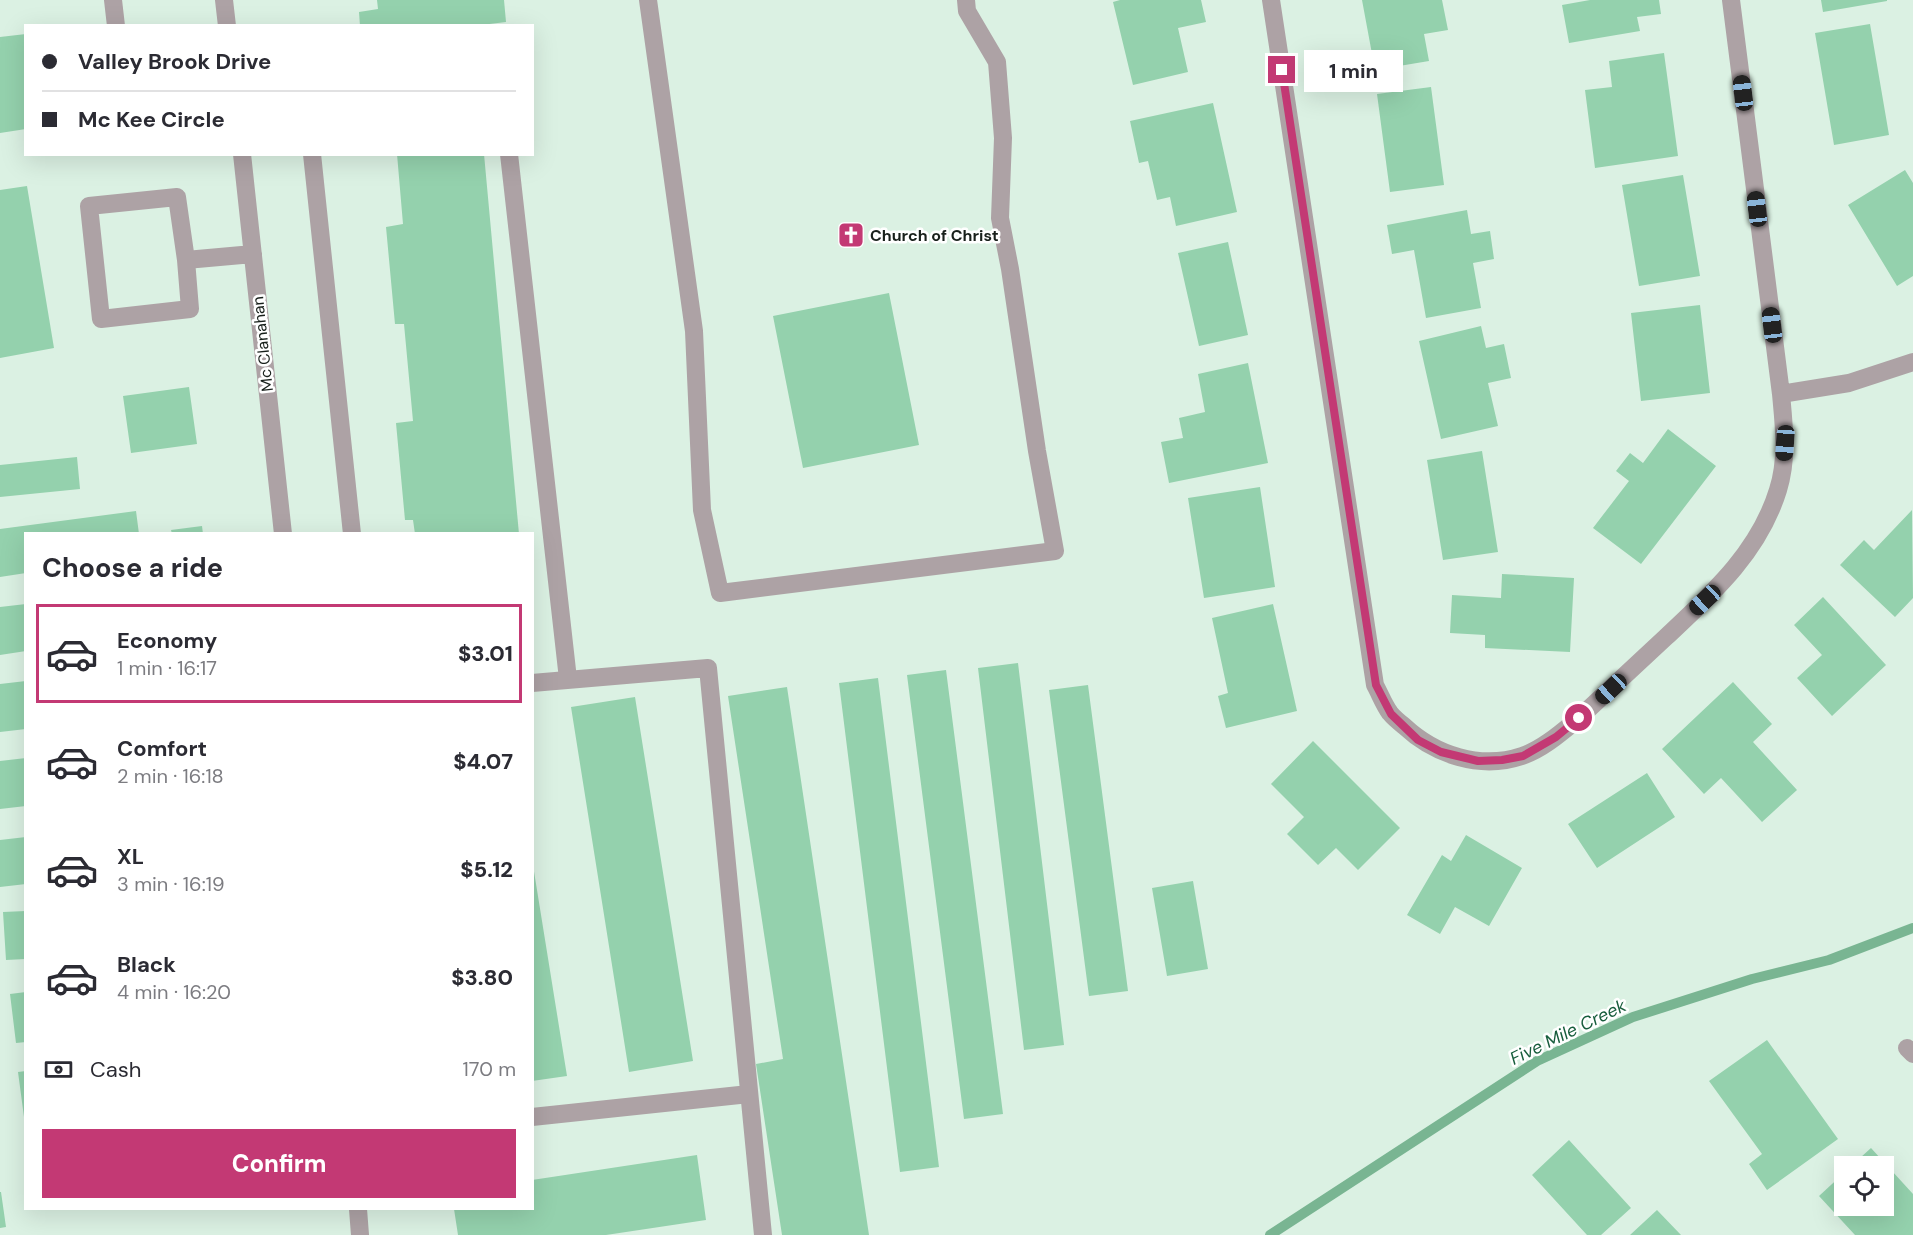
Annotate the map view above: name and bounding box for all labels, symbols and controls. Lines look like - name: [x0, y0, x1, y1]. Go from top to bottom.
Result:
- text: Valley Brook Drive: [78, 47, 271, 76]
- callout: 1 min: [1303, 49, 1402, 91]
- route end: [1268, 56, 1295, 83]
- text: 1 min: [1329, 58, 1378, 84]
- car: [1732, 74, 1754, 112]
- text: Mc Kee Circle: [78, 105, 225, 134]
- car: [1746, 190, 1768, 228]
- church icon: Church of Christ: [836, 220, 866, 250]
- place label: Church of Christ: [870, 225, 999, 246]
- street label: Mc Clanahan: [247, 295, 278, 393]
- car: [1761, 306, 1783, 344]
- car: [1775, 424, 1795, 462]
- text: Choose a ride: [42, 550, 223, 585]
- car: [1686, 581, 1724, 619]
- text: Economy: [117, 626, 217, 655]
- icon: car: [45, 627, 99, 681]
- text: $3.01: [458, 639, 513, 668]
- text: 1 min · 16:17: [117, 655, 217, 681]
- car: [1592, 670, 1630, 708]
- route start: [1565, 704, 1592, 731]
- text: Comfort: [117, 734, 207, 763]
- icon: car: [45, 735, 99, 789]
- text: $4.07: [453, 747, 513, 776]
- text: 2 min · 16:18: [117, 763, 224, 789]
- text: XL: [117, 842, 144, 871]
- icon: car: [45, 843, 99, 897]
- text: $5.12: [460, 855, 513, 884]
- text: 3 min · 16:19: [117, 871, 224, 897]
- text: Black: [117, 950, 176, 979]
- icon: car: [45, 951, 99, 1005]
- text: $3.80: [451, 963, 513, 992]
- text: 4 min · 16:20: [117, 979, 231, 1005]
- water label: Five Mile Creek: [1506, 993, 1631, 1071]
- icon: cash: [42, 1053, 75, 1086]
- text: Cash: [90, 1055, 141, 1084]
- text: 170 m: [463, 1056, 516, 1082]
- button: Confirm: [42, 1129, 516, 1198]
- map controls: [1834, 1156, 1894, 1216]
- button: locate: [1834, 1156, 1894, 1216]

